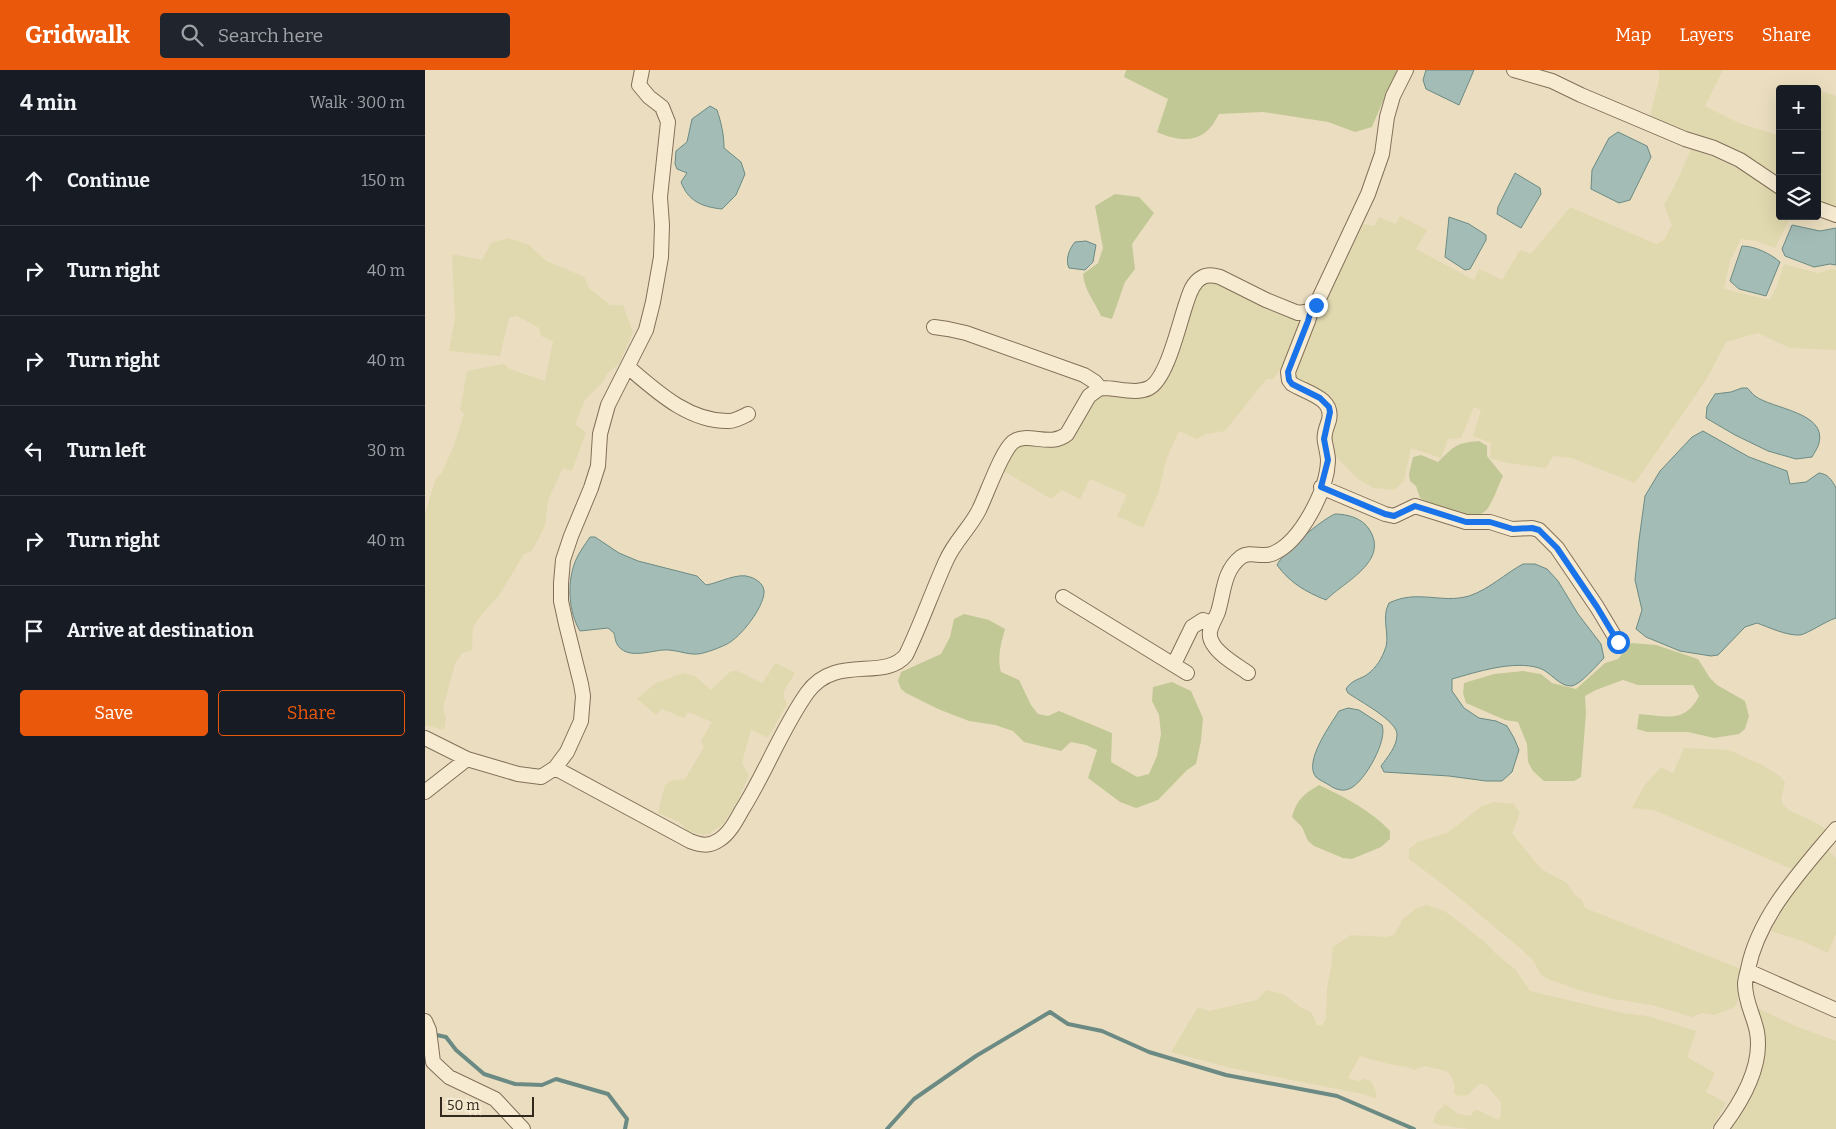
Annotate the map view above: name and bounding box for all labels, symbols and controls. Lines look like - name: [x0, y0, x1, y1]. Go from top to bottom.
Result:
- search box: [160, 13, 510, 58]
- text: Gridwalk: [25, 21, 130, 49]
- icon: search: [178, 21, 206, 49]
- text: Search here: [218, 24, 323, 47]
- text: Map: [1615, 24, 1651, 46]
- text: Layers: [1679, 24, 1734, 46]
- text: Share: [1762, 24, 1811, 46]
- map controls: [1776, 85, 1821, 220]
- button: +: [1776, 85, 1821, 130]
- text: 4 min: [20, 90, 77, 116]
- text: Walk · 300 m: [310, 93, 405, 112]
- button: −: [1776, 130, 1821, 175]
- icon: ahead: [20, 167, 48, 195]
- text: Continue: [67, 169, 150, 192]
- text: 150 m: [361, 171, 405, 190]
- button: layers: [1776, 175, 1821, 220]
- icon: right: [20, 257, 48, 285]
- text: Turn right: [67, 259, 160, 282]
- text: 40 m: [367, 261, 405, 280]
- route end: [1305, 294, 1328, 317]
- icon: right: [20, 347, 48, 375]
- text: Turn right: [67, 349, 160, 372]
- text: 40 m: [367, 351, 405, 370]
- icon: left: [20, 437, 48, 465]
- text: Turn left: [67, 439, 146, 462]
- text: 30 m: [367, 441, 405, 460]
- icon: right: [20, 527, 48, 555]
- text: Turn right: [67, 529, 160, 552]
- text: 40 m: [367, 531, 405, 550]
- icon: arrive: [20, 617, 48, 645]
- text: Arrive at destination: [67, 619, 254, 642]
- route start: [1607, 631, 1630, 654]
- button: Save: [20, 690, 208, 736]
- button: Share: [218, 690, 405, 736]
- scale bar: [440, 1094, 534, 1117]
- text: 50 m: [447, 1097, 480, 1114]

